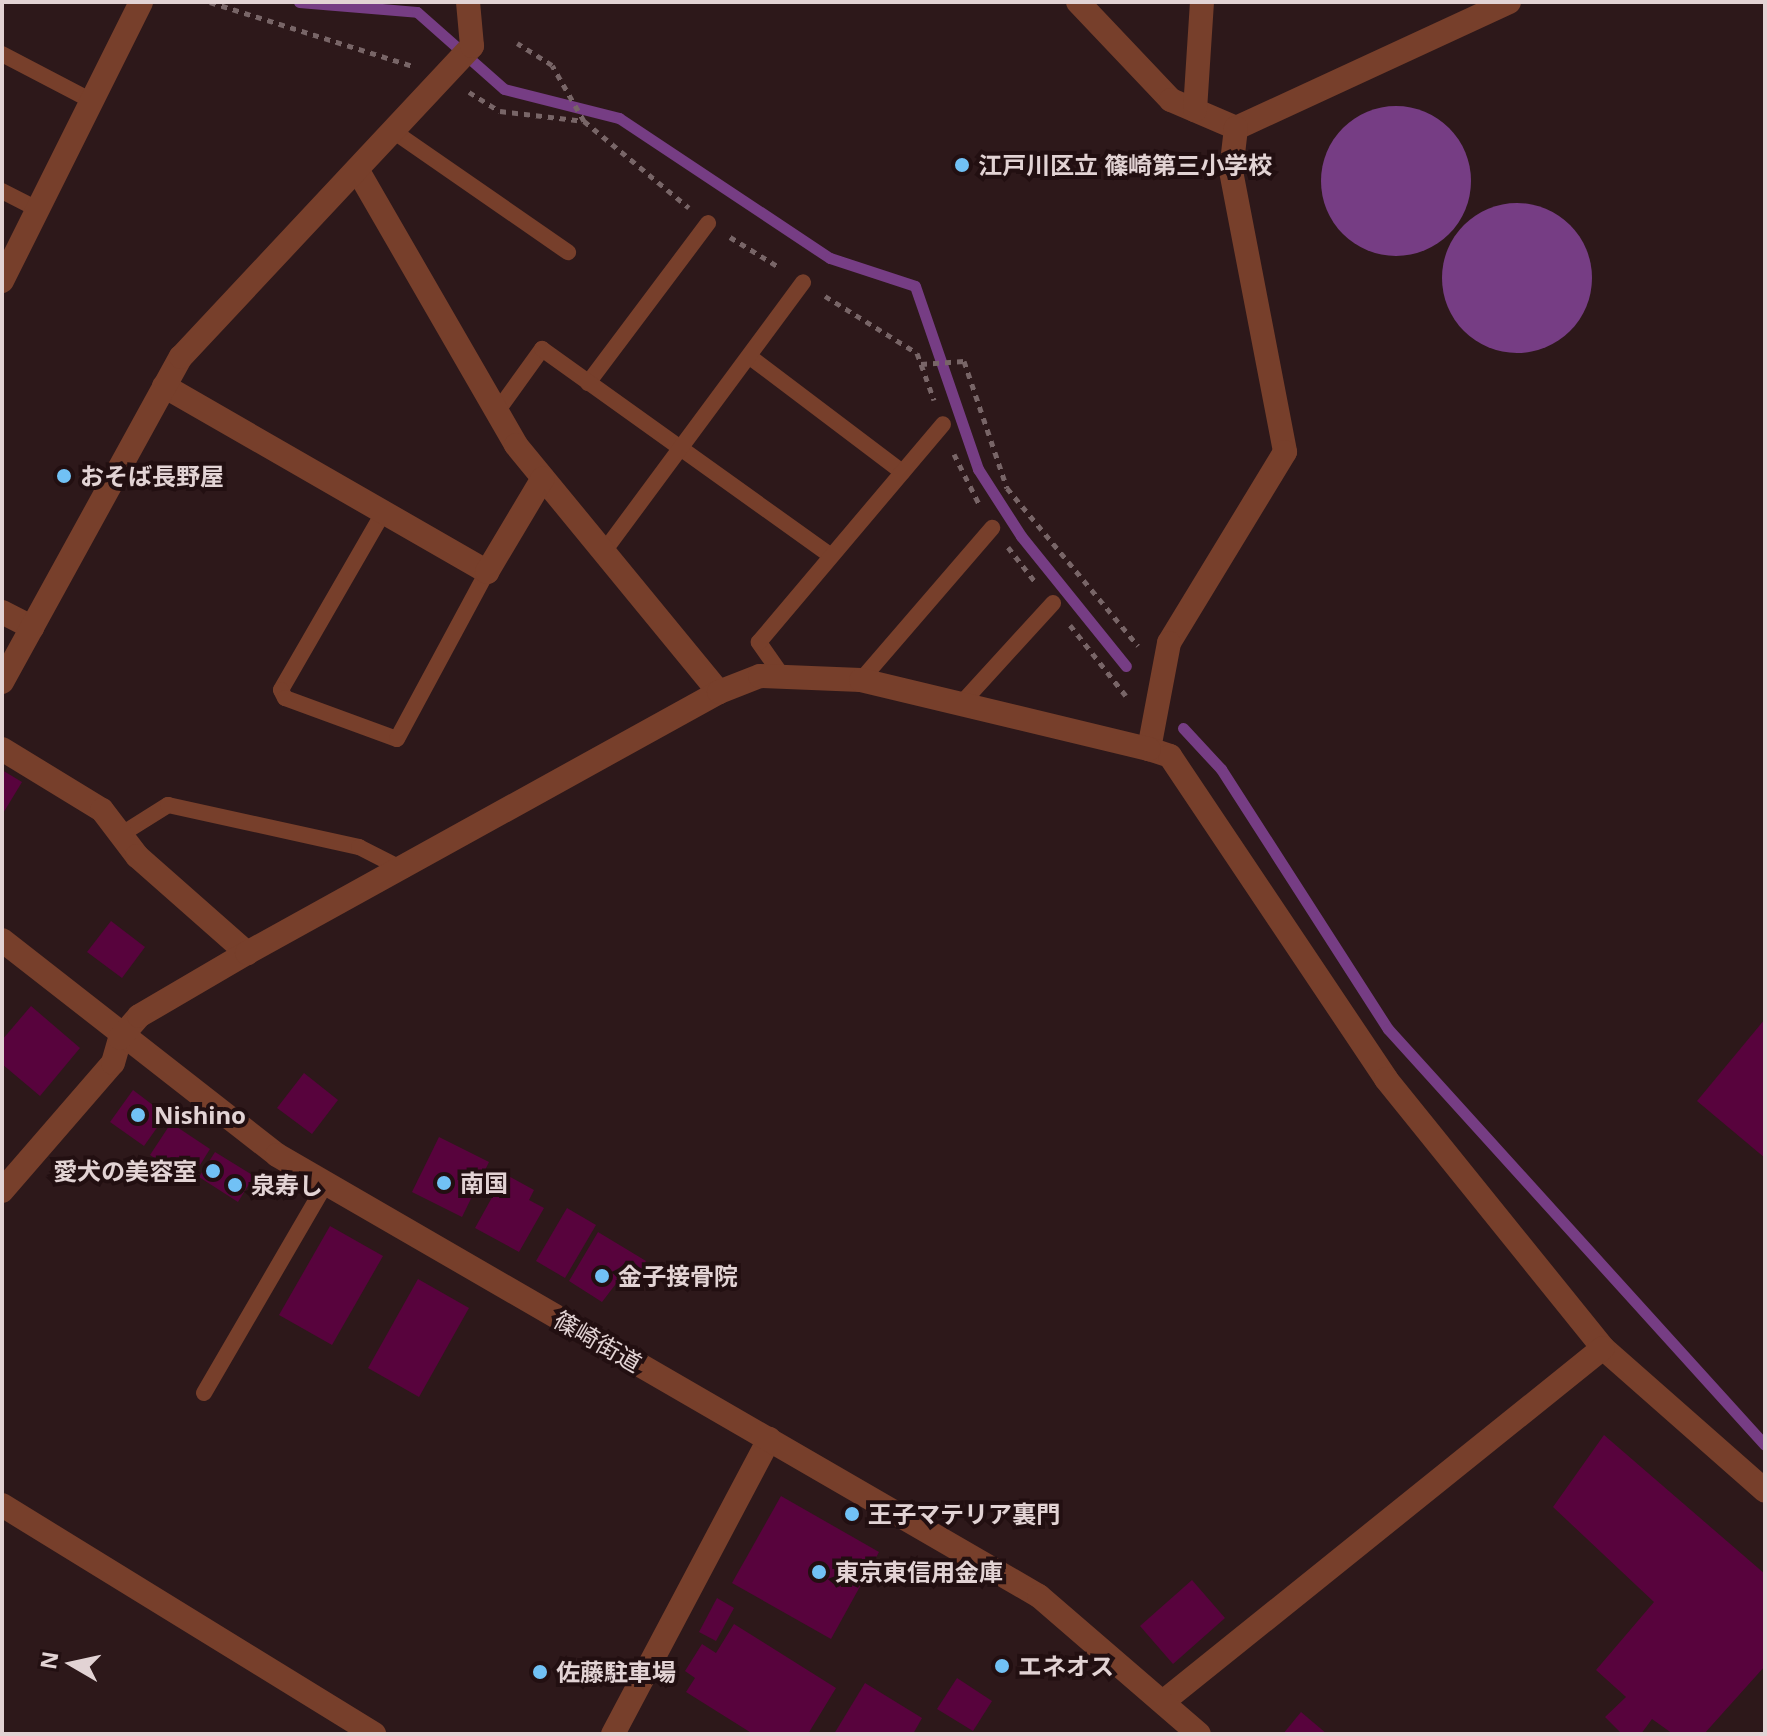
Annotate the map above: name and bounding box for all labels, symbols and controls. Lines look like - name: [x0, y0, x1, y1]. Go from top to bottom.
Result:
- place label: 江戸川区立 篠崎第三小学校: [978, 151, 1272, 179]
- marker: 江戸川区立 篠崎第三小学校: [953, 156, 971, 174]
- place label: おそば長野屋: [80, 462, 224, 490]
- marker: おそば長野屋: [55, 467, 73, 485]
- place label: Nishino: [154, 1101, 246, 1129]
- marker: Nishino: [129, 1106, 147, 1124]
- place label: 愛犬の美容室: [53, 1157, 197, 1185]
- marker: 愛犬の美容室: [204, 1162, 222, 1180]
- place label: 南国: [460, 1169, 508, 1197]
- place label: 泉寿し: [251, 1171, 323, 1199]
- marker: 南国: [435, 1174, 453, 1192]
- marker: 泉寿し: [226, 1176, 244, 1194]
- place label: 金子接骨院: [618, 1262, 738, 1290]
- marker: 金子接骨院: [593, 1267, 611, 1285]
- street label: 篠崎街道: [549, 1305, 647, 1377]
- place label: 王子マテリア裏門: [868, 1500, 1060, 1528]
- marker: 王子マテリア裏門: [843, 1505, 861, 1523]
- place label: 東京東信用金庫: [835, 1558, 1003, 1586]
- marker: 東京東信用金庫: [810, 1563, 828, 1581]
- north arrow: [32, 1624, 112, 1704]
- text: N: [32, 1649, 65, 1671]
- place label: エネオス: [1018, 1652, 1114, 1680]
- marker: エネオス: [993, 1657, 1011, 1675]
- place label: 佐藤駐車場: [556, 1658, 676, 1686]
- marker: 佐藤駐車場: [531, 1663, 549, 1681]

